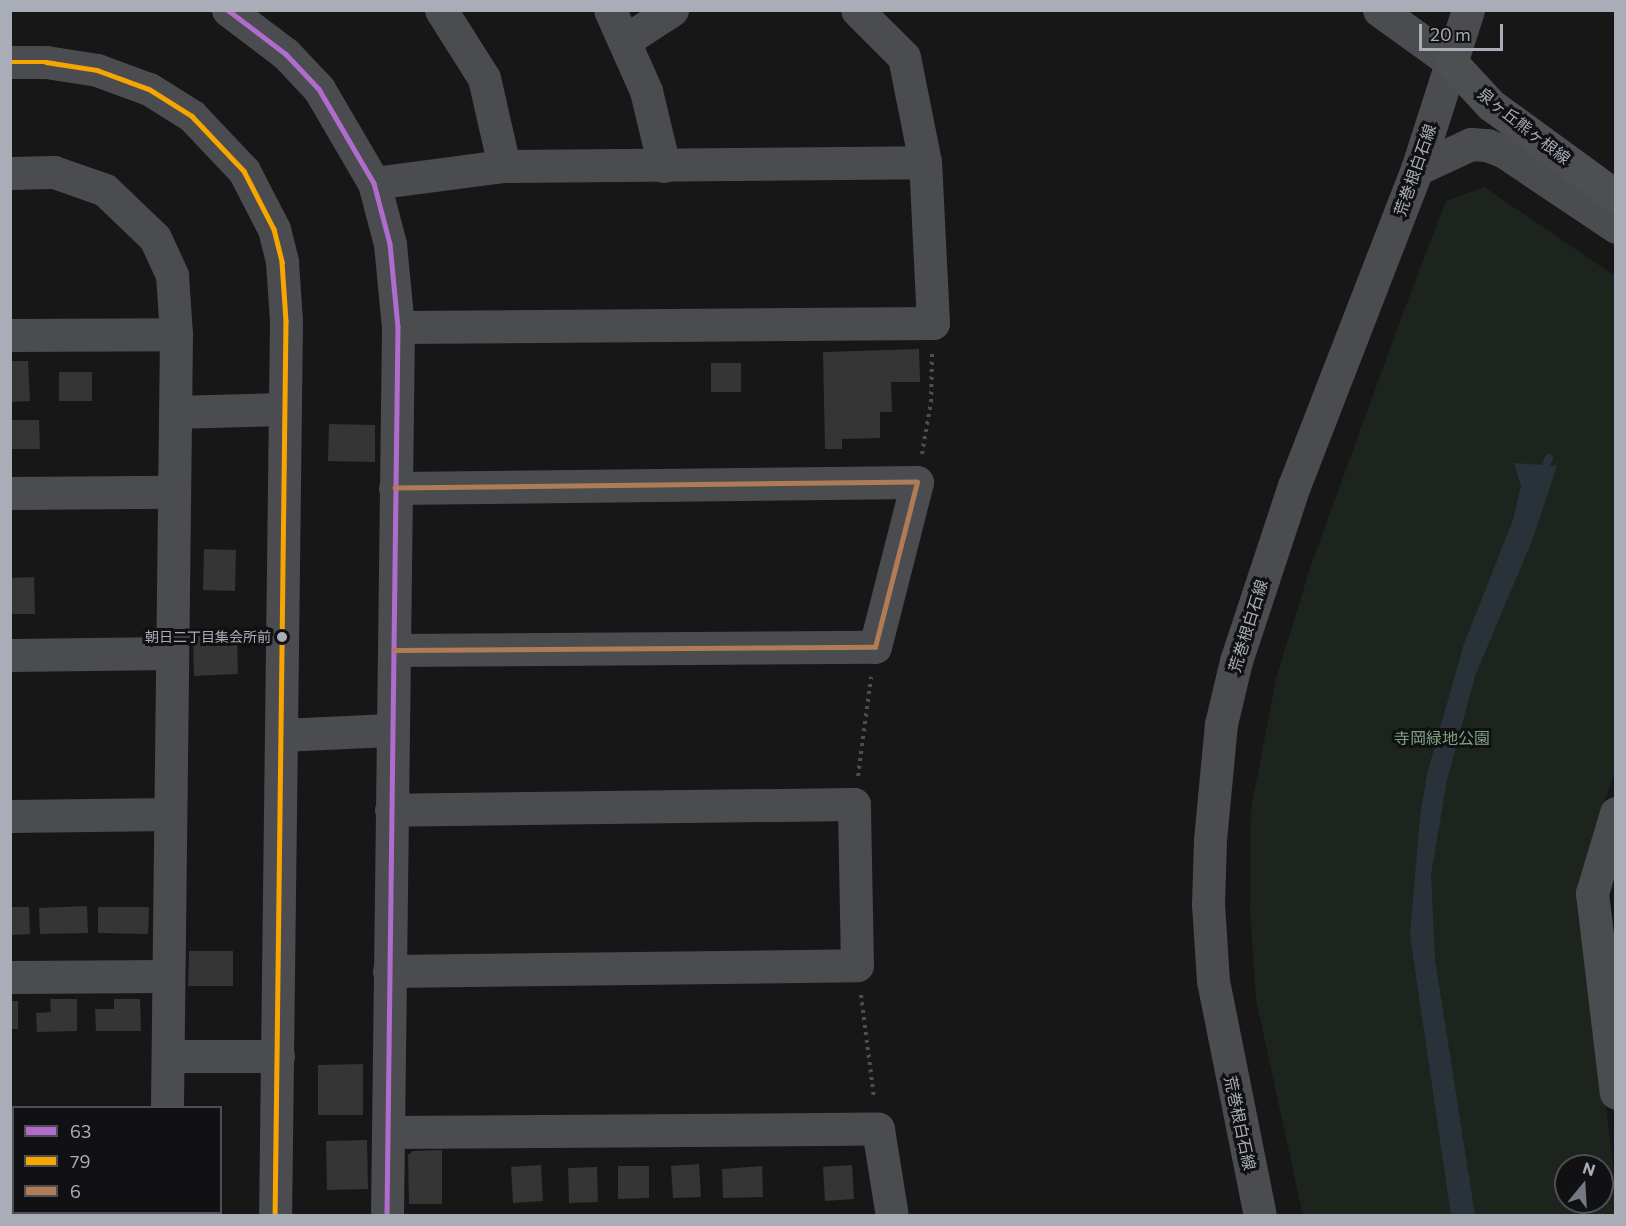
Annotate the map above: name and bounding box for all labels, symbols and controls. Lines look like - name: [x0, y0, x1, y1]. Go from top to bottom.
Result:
- scale bar: [1422, 12, 1506, 50]
- text: 20 m: [1430, 23, 1471, 45]
- street label: 泉ヶ丘熊ヶ根線: [1474, 84, 1574, 168]
- street label: 荒巻根白石線: [1390, 121, 1440, 219]
- street label: 荒巻根白石線: [1225, 577, 1271, 675]
- place label: 朝日二丁目集会所前: [145, 629, 271, 645]
- marker: 朝日二丁目集会所前: [276, 631, 288, 643]
- park label: 寺岡緑地公園: [1394, 728, 1490, 748]
- street label: 荒巻根白石線: [1221, 1074, 1259, 1172]
- legend: [12, 1106, 222, 1214]
- text: 63: [70, 1120, 91, 1142]
- text: 79: [70, 1150, 90, 1172]
- north arrow: [1554, 1154, 1614, 1214]
- text: N: [1580, 1157, 1598, 1179]
- text: 6: [70, 1180, 81, 1202]

